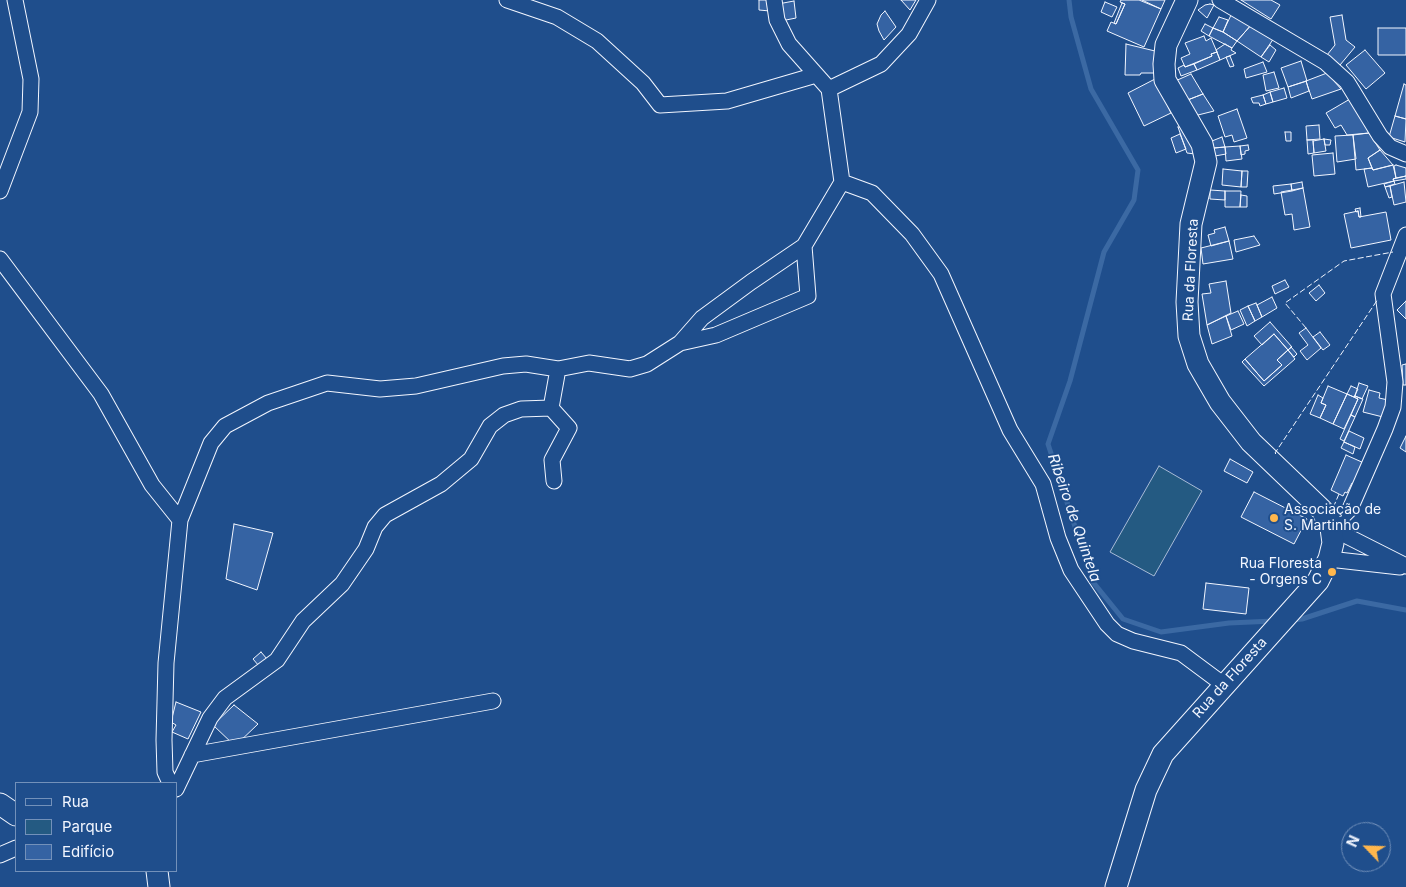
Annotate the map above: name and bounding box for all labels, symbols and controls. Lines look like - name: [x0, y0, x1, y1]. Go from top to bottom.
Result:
- street label: Rua da Floresta: [1180, 218, 1202, 322]
- water label: Ribeiro de Quintela: [1044, 451, 1104, 585]
- place label: Associação de S. Martinho: [1284, 502, 1381, 534]
- marker: Associação de S. Martinho: [1268, 512, 1280, 524]
- place label: Rua Floresta - Orgens C: [1240, 556, 1322, 588]
- marker: Rua Floresta - Orgens C: [1326, 566, 1338, 578]
- street label: Rua da Floresta: [1189, 634, 1271, 722]
- legend: [15, 782, 178, 872]
- text: Rua: [62, 792, 89, 811]
- text: Parque: [62, 817, 112, 836]
- north arrow: [1341, 822, 1391, 872]
- text: N: [1343, 833, 1363, 849]
- text: Edifício: [62, 842, 114, 861]

